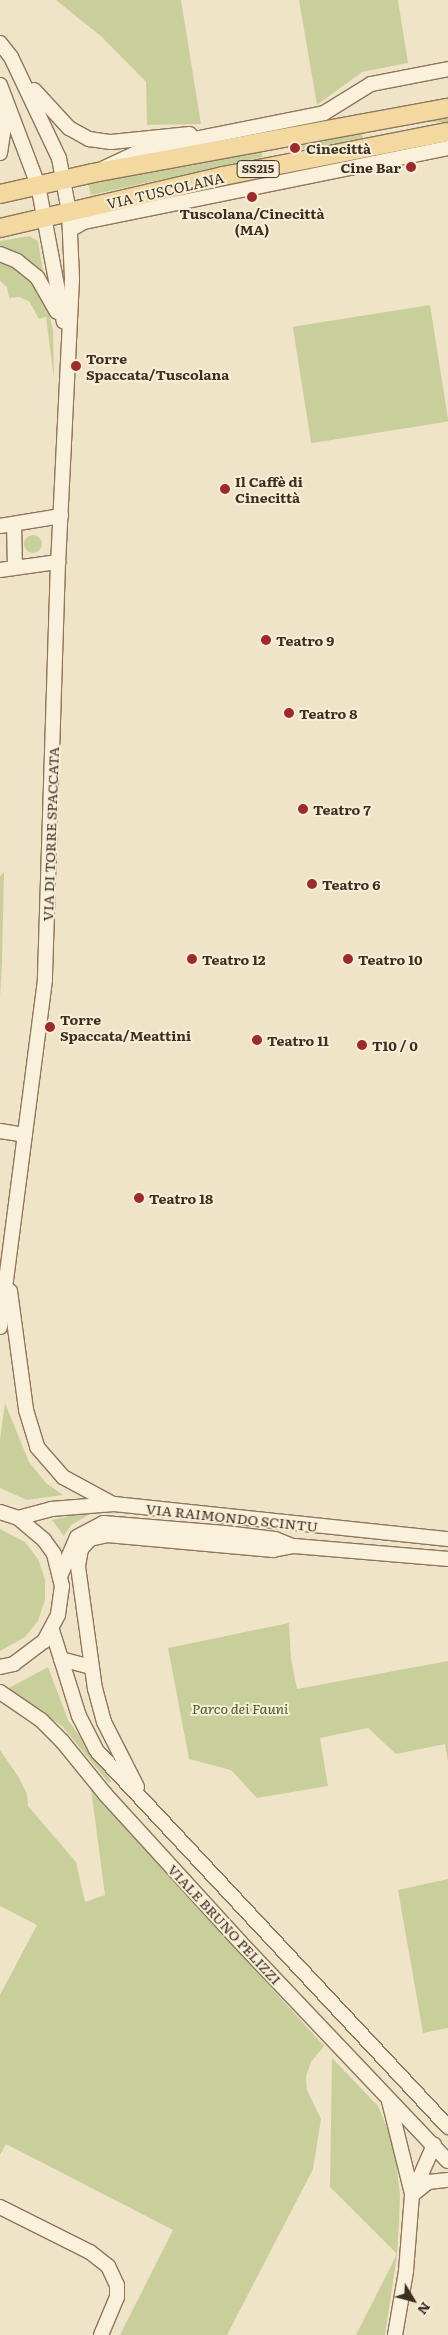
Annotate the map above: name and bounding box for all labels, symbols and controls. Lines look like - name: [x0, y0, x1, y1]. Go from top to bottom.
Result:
- place label: Cinecittà: [306, 140, 371, 156]
- marker: Cinecittà: [288, 141, 302, 155]
- place label: Cine Bar: [340, 159, 401, 175]
- road number: SS215: [236, 160, 280, 178]
- marker: Cine Bar: [405, 161, 417, 173]
- street label: VIA TUSCOLANA: [105, 168, 225, 212]
- marker: Tuscolana/Cinecittà (MA): [246, 191, 258, 203]
- place label: Tuscolana/Cinecittà (MA): [179, 205, 325, 238]
- place label: Torre Spaccata/Tuscolana: [86, 350, 229, 382]
- marker: Torre Spaccata/Tuscolana: [70, 360, 82, 372]
- place label: Il Caffè di Cinecittà: [235, 473, 303, 506]
- marker: Il Caffè di Cinecittà: [219, 483, 231, 495]
- place label: Teatro 9: [276, 632, 334, 648]
- marker: Teatro 9: [260, 634, 272, 646]
- place label: Teatro 8: [299, 705, 357, 721]
- marker: Teatro 8: [283, 707, 295, 719]
- street label: VIA DI TORRE SPACCATA: [39, 747, 61, 921]
- place label: Teatro 7: [313, 801, 371, 817]
- marker: Teatro 7: [297, 803, 309, 815]
- place label: Teatro 6: [322, 876, 380, 892]
- marker: Teatro 6: [306, 878, 318, 890]
- place label: Teatro 12: [202, 951, 265, 967]
- place label: Teatro 10: [358, 951, 423, 967]
- marker: Teatro 12: [186, 953, 198, 965]
- marker: Teatro 10: [342, 953, 354, 965]
- place label: Torre Spaccata/Meattini: [60, 1011, 191, 1044]
- marker: Torre Spaccata/Meattini: [44, 1021, 56, 1033]
- place label: Teatro 11: [267, 1032, 329, 1048]
- marker: Teatro 11: [251, 1034, 263, 1046]
- place label: T10 / 0: [372, 1037, 418, 1053]
- marker: T10 / 0: [356, 1039, 368, 1051]
- place label: Teatro 18: [149, 1190, 213, 1206]
- marker: Teatro 18: [133, 1192, 145, 1204]
- street label: VIA RAIMONDO SCINTU: [145, 1500, 319, 1534]
- park label: Parco dei Fauni: [192, 1700, 288, 1716]
- street label: VIALE BRUNO PELIZZI: [165, 1860, 285, 1988]
- north arrow: [388, 2275, 438, 2325]
- text: N: [413, 2298, 437, 2320]

